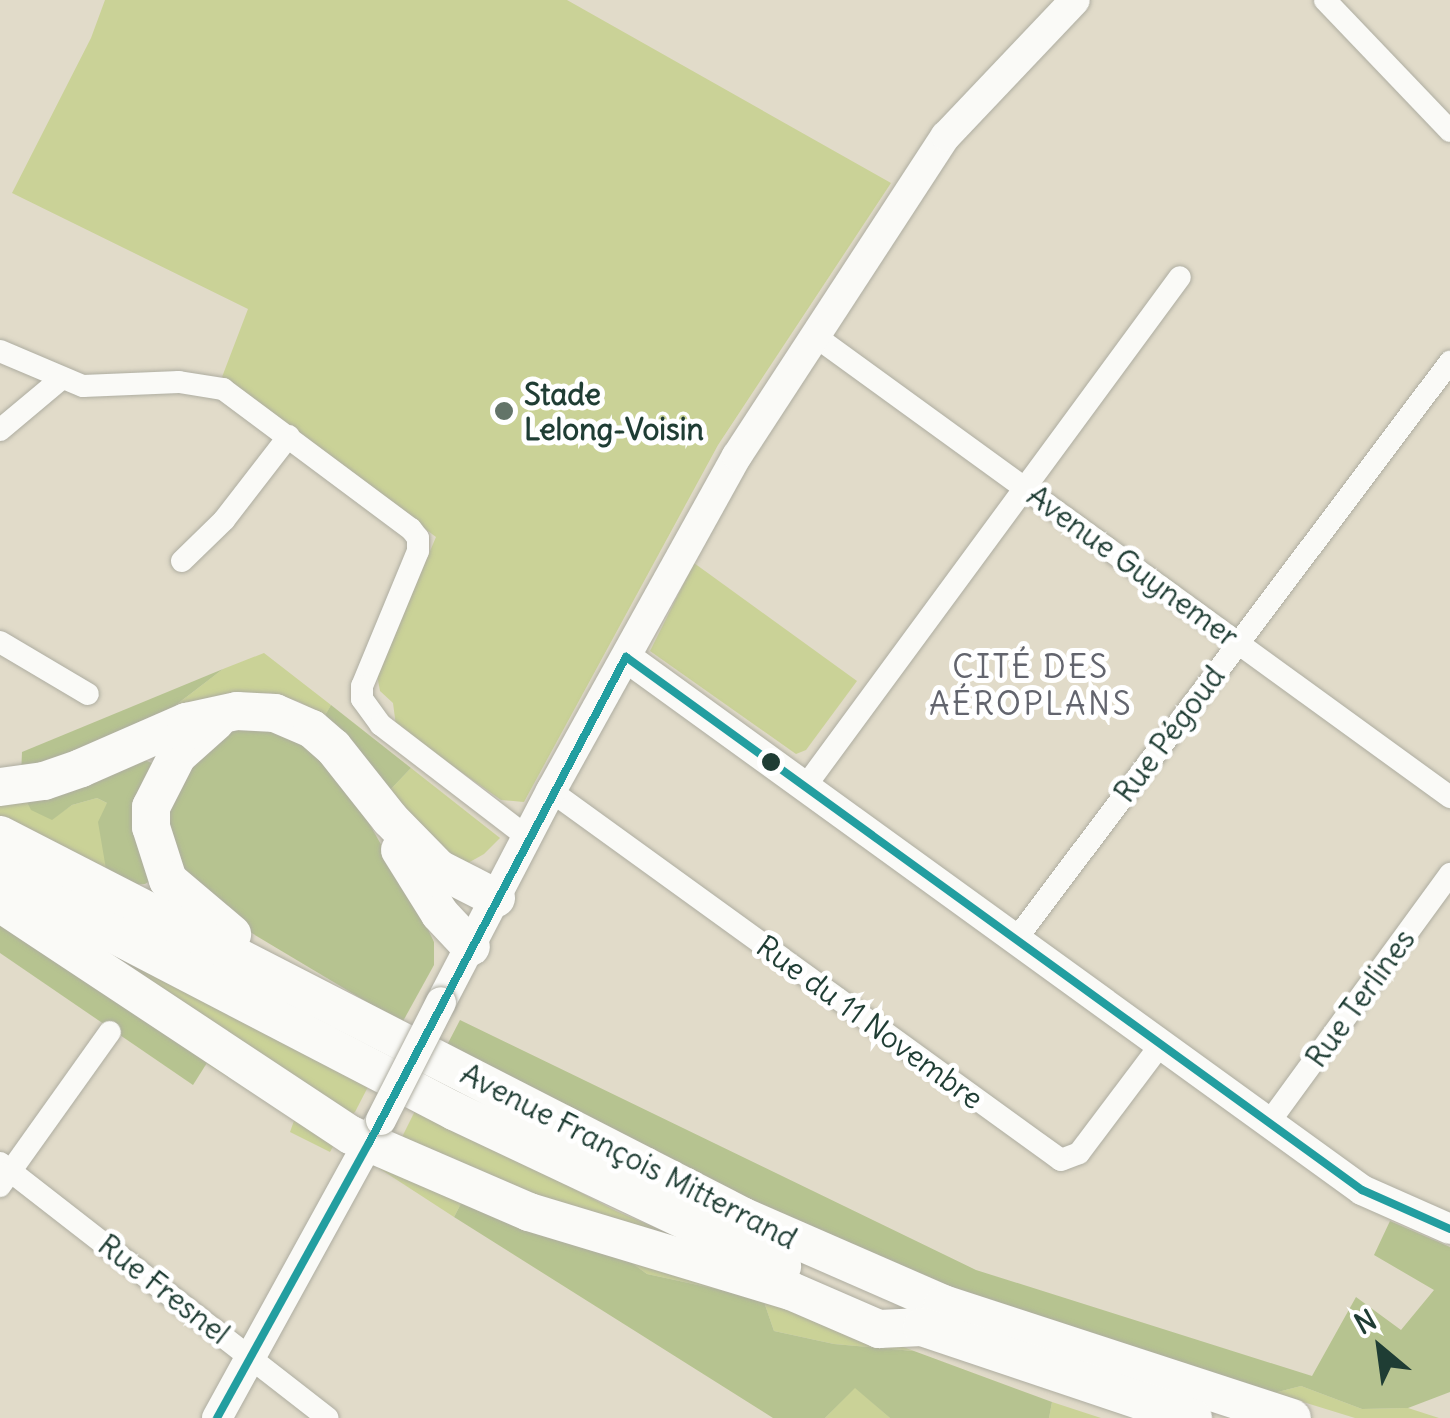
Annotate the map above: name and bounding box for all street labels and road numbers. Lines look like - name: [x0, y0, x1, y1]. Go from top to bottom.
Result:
- street label: Avenue Guynemer: [1020, 477, 1246, 655]
- street label: Rue Pégoud: [1106, 659, 1232, 809]
- street label: Rue Terlines: [1298, 922, 1422, 1074]
- street label: Rue du 11 Novembre: [750, 928, 990, 1116]
- street label: Avenue François Mitterrand: [455, 1055, 803, 1257]
- street label: Rue Fresnel: [91, 1227, 237, 1351]

